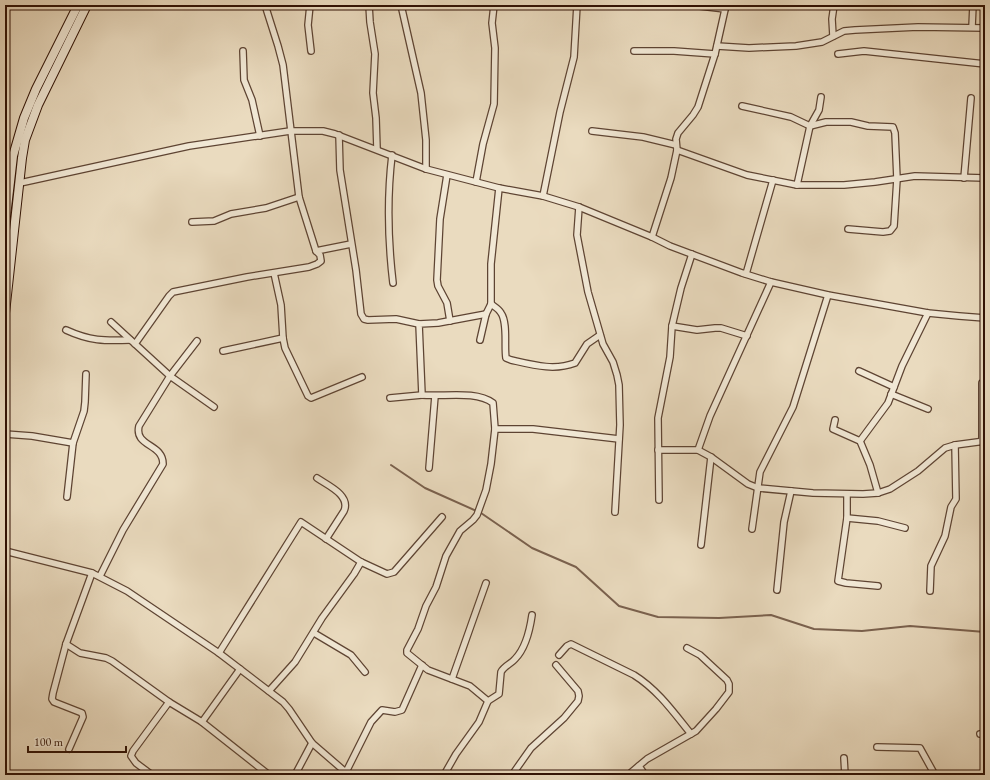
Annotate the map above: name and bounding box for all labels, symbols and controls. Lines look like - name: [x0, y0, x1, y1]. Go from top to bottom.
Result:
- scale bar: [28, 728, 126, 754]
- text: 100 m: [34, 734, 64, 750]

